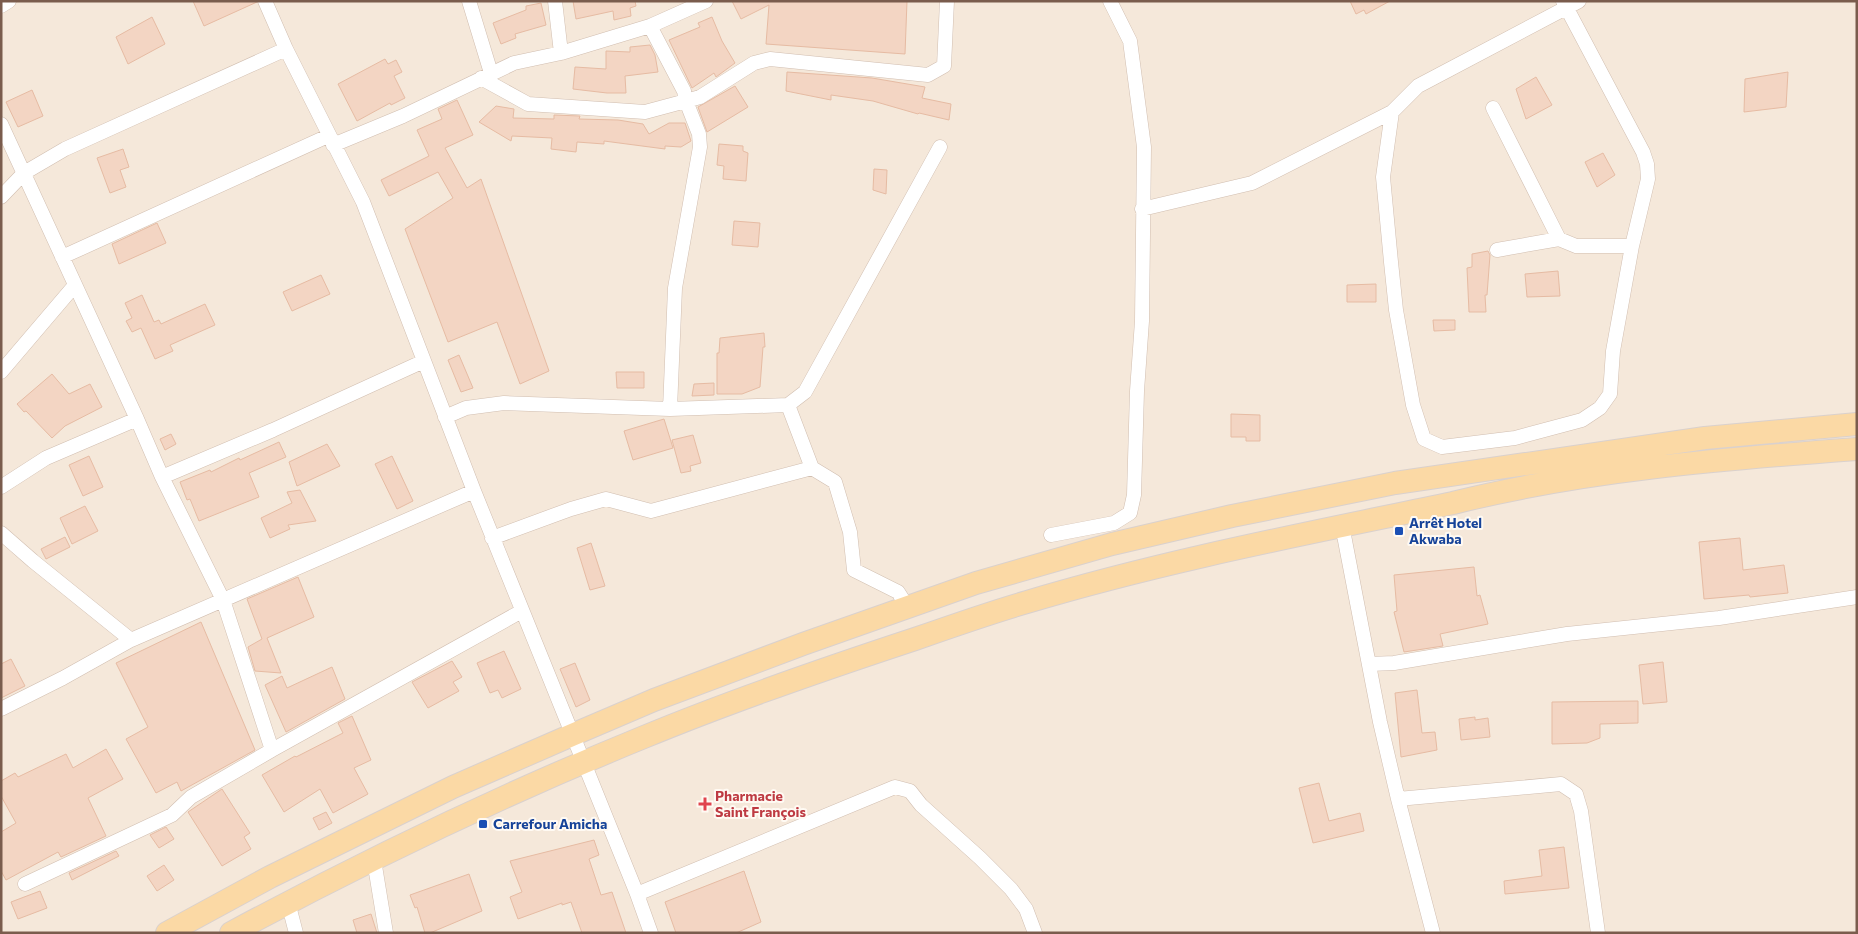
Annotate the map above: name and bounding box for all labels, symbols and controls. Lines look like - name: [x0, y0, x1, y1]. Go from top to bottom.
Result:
- place label: Arrêt Hotel Akwaba: [1409, 514, 1482, 547]
- marker: Arrêt Hotel Akwaba: [1393, 525, 1405, 537]
- place label: Pharmacie Saint François: [715, 787, 807, 820]
- marker: Pharmacie Saint François: [699, 798, 711, 810]
- place label: Carrefour Amicha: [493, 815, 607, 832]
- marker: Carrefour Amicha: [477, 818, 489, 830]

